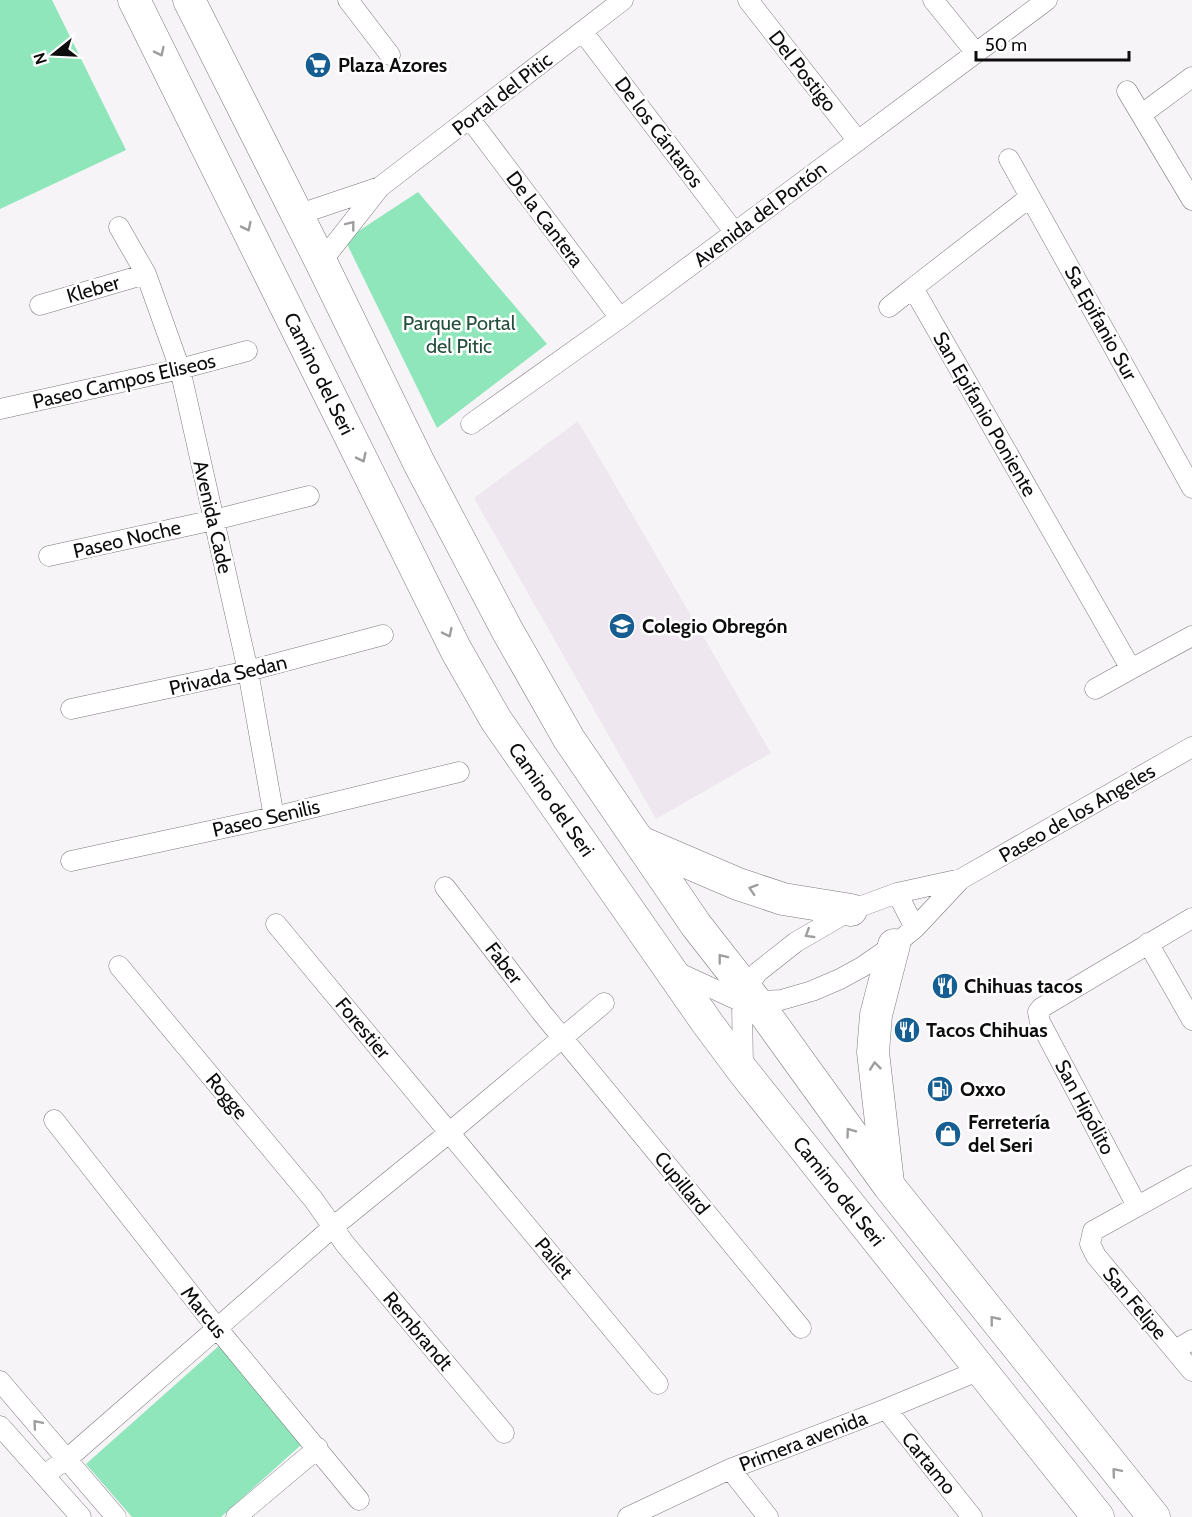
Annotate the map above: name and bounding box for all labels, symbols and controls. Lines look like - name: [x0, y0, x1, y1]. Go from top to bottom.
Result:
- north arrow: [24, 24, 84, 84]
- scale bar: [976, 24, 1129, 62]
- street label: Del Postigo: [764, 26, 842, 116]
- text: 50 m: [985, 34, 1027, 56]
- one-way arrow: [153, 46, 164, 57]
- street label: Portal del Pitic: [447, 48, 557, 140]
- text: N: [29, 50, 51, 67]
- supermarket icon: Plaza Azores: [303, 50, 333, 80]
- place label: Plaza Azores: [338, 53, 447, 77]
- street label: De los Cántaros: [610, 72, 708, 192]
- street label: Avenida del Portón: [689, 156, 831, 272]
- street label: De la Cantera: [501, 166, 589, 272]
- one-way arrow: [239, 221, 251, 232]
- one-way arrow: [343, 221, 354, 232]
- street label: Sa Epifanio Sur: [1060, 261, 1143, 385]
- street label: Kleber: [64, 270, 123, 308]
- street label: Camino del Seri: [279, 309, 359, 439]
- park label: Parque Portal del Pitic: [403, 311, 516, 358]
- street label: San Epifanio Poniente: [928, 327, 1042, 501]
- street label: Paseo Campos Eliseos: [30, 348, 218, 414]
- one-way arrow: [355, 451, 367, 462]
- street label: Avenida Cade: [188, 458, 238, 576]
- street label: Paseo Noche: [71, 515, 183, 563]
- school or university icon: Colegio Obregón: [607, 611, 637, 641]
- place label: Colegio Obregón: [642, 614, 788, 638]
- one-way arrow: [440, 627, 452, 638]
- street label: Privada Sedan: [167, 650, 289, 700]
- street label: Camino del Seri: [503, 738, 600, 861]
- street label: Paseo de los Angeles: [995, 759, 1159, 867]
- street label: Paseo Senilis: [210, 794, 322, 842]
- one-way arrow: [748, 884, 759, 896]
- one-way arrow: [805, 927, 815, 939]
- street label: Faber: [480, 937, 528, 989]
- one-way arrow: [719, 954, 730, 965]
- restaurant icon: Chihuas tacos: [930, 971, 960, 1001]
- place label: Chihuas tacos: [964, 974, 1083, 998]
- street label: Forestier: [330, 992, 396, 1064]
- restaurant icon: Tacos Chihuas: [892, 1015, 922, 1045]
- place label: Tacos Chihuas: [926, 1018, 1048, 1042]
- street label: San Hipólito: [1050, 1055, 1120, 1159]
- one-way arrow: [869, 1061, 882, 1070]
- street label: Rogge: [201, 1068, 253, 1124]
- fuel station icon: Oxxo: [925, 1074, 955, 1104]
- place label: Oxxo: [960, 1077, 1006, 1101]
- place label: Ferretería del Seri: [968, 1110, 1050, 1157]
- shop icon: Ferretería del Seri: [933, 1119, 963, 1149]
- one-way arrow: [846, 1128, 857, 1139]
- street label: Camino del Seri: [788, 1132, 890, 1251]
- street label: Cupillard: [649, 1147, 715, 1219]
- street label: Pailet: [530, 1232, 578, 1284]
- street label: San Felipe: [1098, 1262, 1172, 1344]
- street label: Marcus: [176, 1281, 232, 1343]
- street label: Rembrandt: [378, 1287, 458, 1375]
- one-way arrow: [991, 1316, 1002, 1327]
- street label: Primera avenida: [736, 1405, 871, 1476]
- one-way arrow: [34, 1420, 45, 1431]
- street label: Cartamo: [897, 1427, 961, 1499]
- one-way arrow: [1113, 1468, 1124, 1479]

